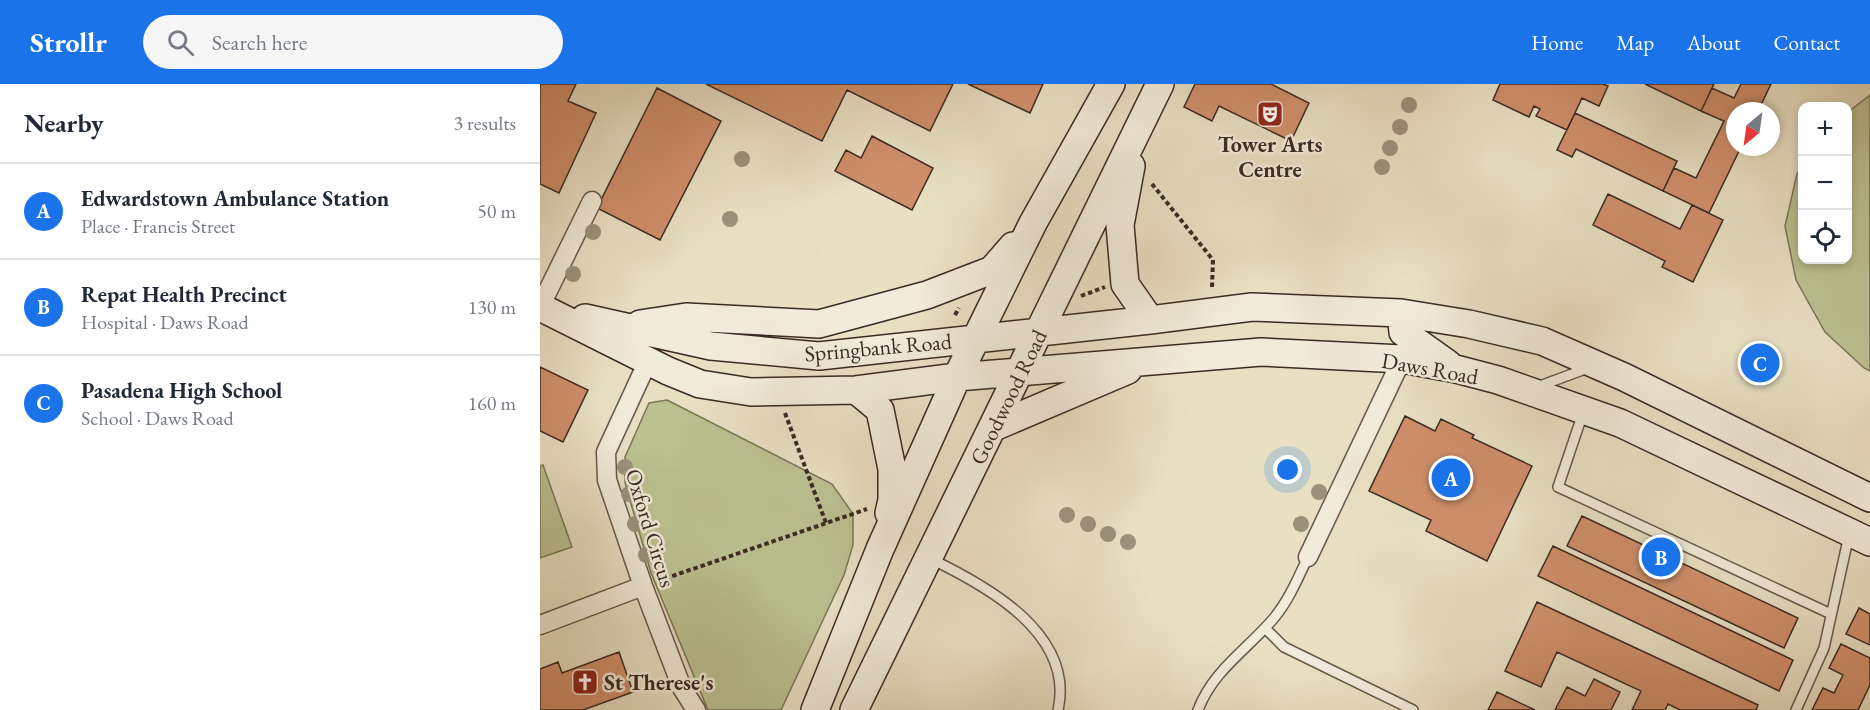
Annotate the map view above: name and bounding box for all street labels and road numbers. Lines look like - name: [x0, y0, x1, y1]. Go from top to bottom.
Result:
- street label: Goodwood Road: [963, 324, 1054, 470]
- street label: Springbank Road: [803, 327, 954, 368]
- street label: Daws Road: [1379, 346, 1481, 391]
- street label: Oxford Circus: [619, 465, 682, 591]

